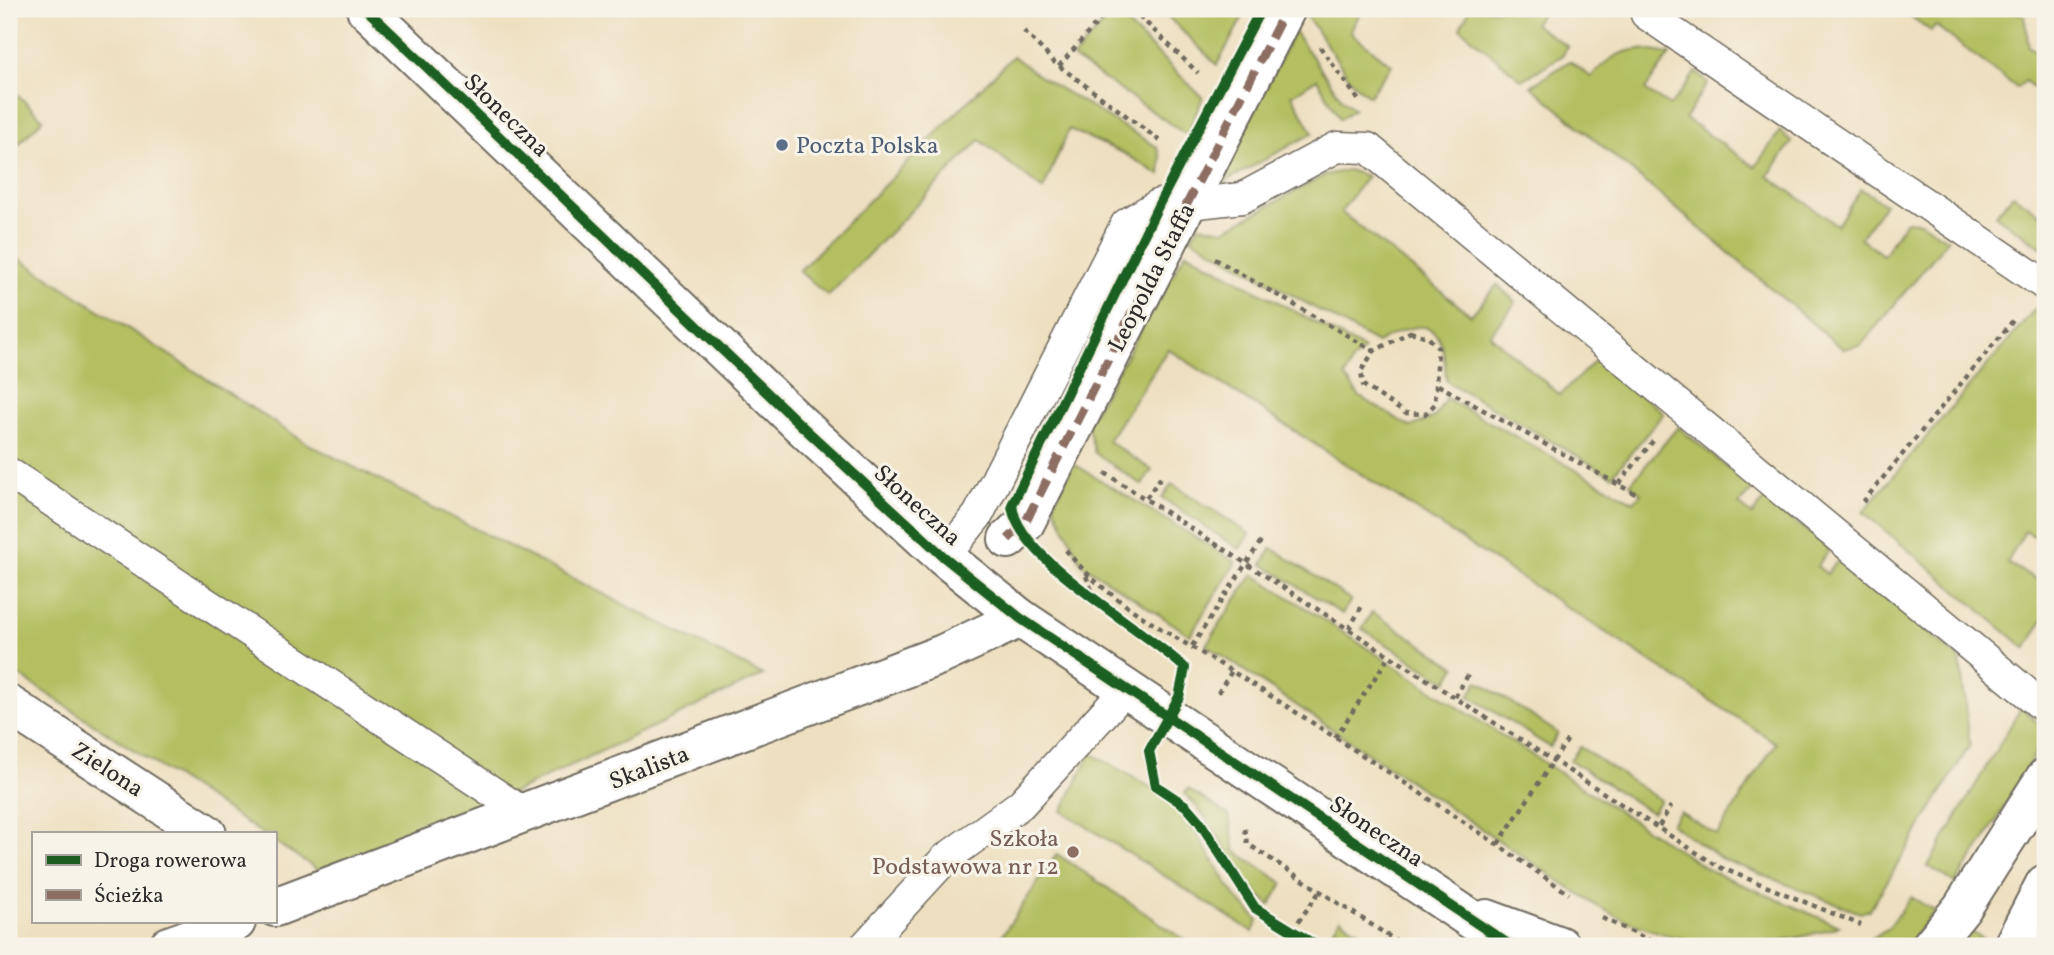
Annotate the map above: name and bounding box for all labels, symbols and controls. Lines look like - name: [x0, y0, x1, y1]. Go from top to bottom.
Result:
- street label: Słoneczna: [455, 67, 556, 166]
- place label: Poczta Polska: [796, 130, 939, 164]
- marker: Poczta Polska: [774, 137, 790, 153]
- street label: Leopolda Staffa: [1101, 198, 1205, 358]
- street label: Słoneczna: [865, 458, 968, 555]
- street label: Zielona: [64, 735, 150, 807]
- street label: Skalista: [605, 738, 695, 800]
- street label: Słoneczna: [1322, 788, 1430, 877]
- place label: Szkoła Podstawowa nr 12: [872, 823, 1059, 885]
- legend: [32, 832, 276, 923]
- marker: Szkoła Podstawowa nr 12: [1065, 844, 1081, 860]
- text: Droga rowerowa: [94, 847, 247, 876]
- text: Ścieżka: [94, 882, 164, 911]

